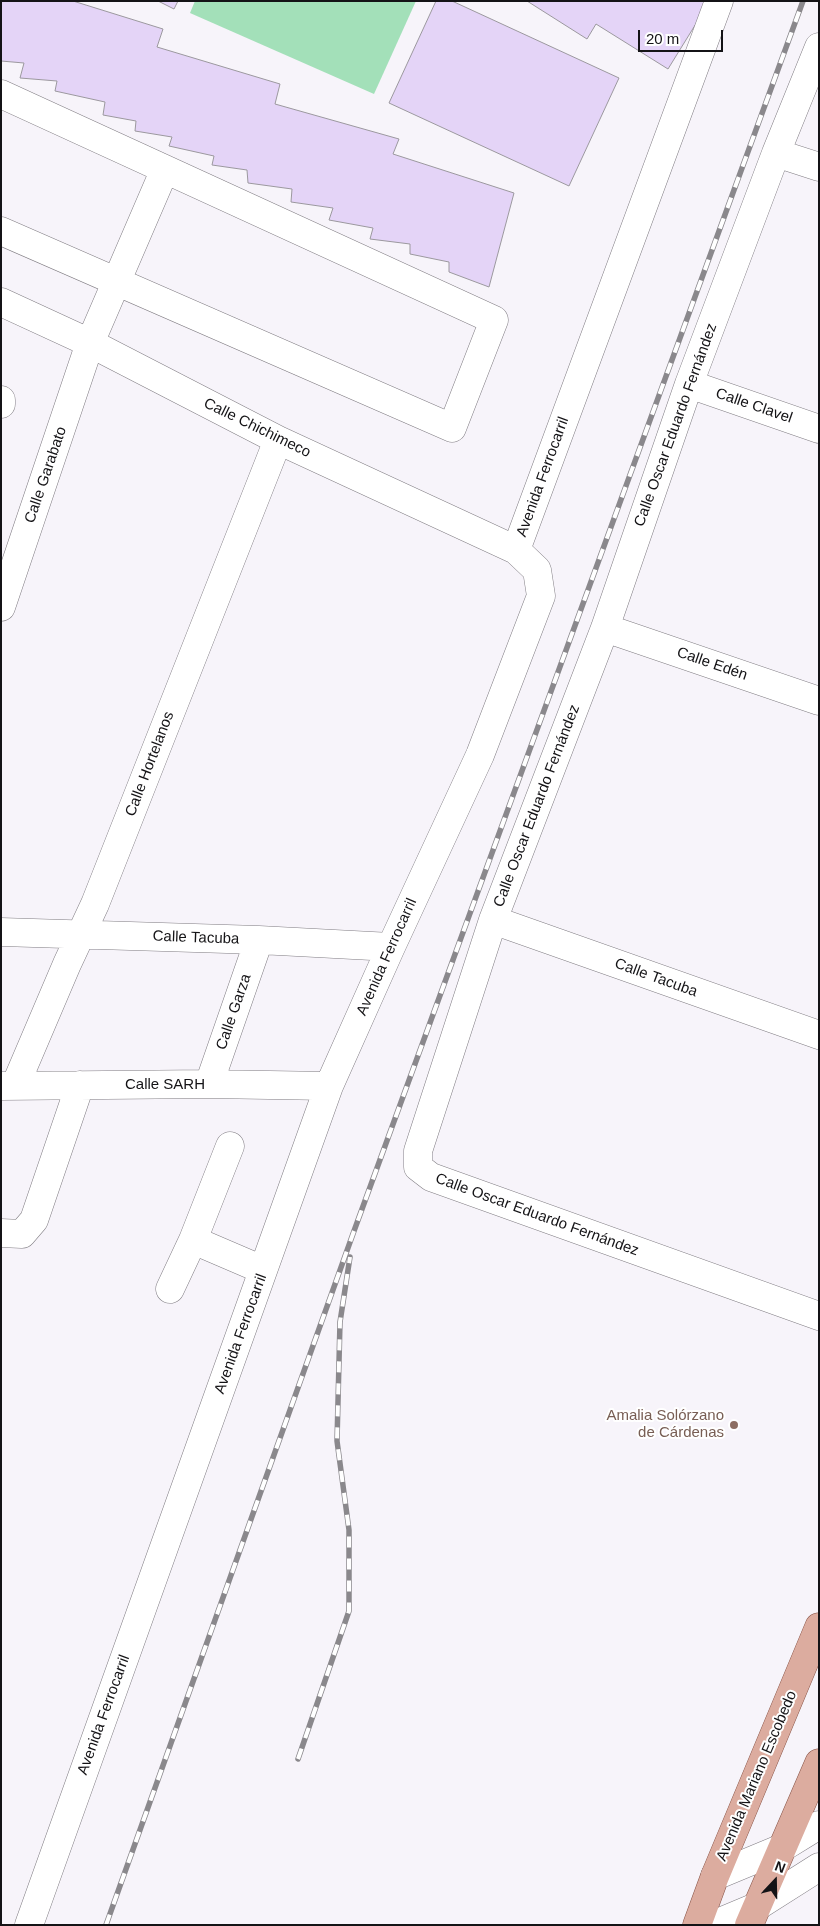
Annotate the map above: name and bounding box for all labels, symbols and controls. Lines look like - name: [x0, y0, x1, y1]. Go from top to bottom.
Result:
- scale bar: [640, 20, 725, 52]
- text: 20 m: [646, 30, 679, 47]
- street label: Calle Oscar Eduardo Fernández: [631, 321, 721, 529]
- street label: Calle Clavel: [713, 384, 795, 428]
- street label: Calle Chichimeco: [201, 394, 313, 462]
- street label: Avenida Ferrocarril: [513, 415, 573, 539]
- street label: Calle Garabato: [21, 424, 71, 526]
- street label: Calle Edén: [674, 644, 750, 684]
- street label: Calle Oscar Eduardo Fernández: [490, 702, 584, 910]
- street label: Calle Hortelanos: [122, 709, 178, 819]
- street label: Avenida Ferrocarril: [353, 896, 421, 1018]
- street label: Calle Tacuba: [152, 927, 240, 949]
- street label: Calle Tacuba: [612, 955, 700, 1001]
- street label: Calle Garza: [213, 972, 255, 1052]
- street label: Calle SARH: [125, 1076, 205, 1094]
- street label: Calle Oscar Eduardo Fernández: [433, 1170, 641, 1260]
- street label: Avenida Ferrocarril: [211, 1272, 271, 1396]
- place label: Amalia Solórzano de Cárdenas: [606, 1407, 724, 1442]
- marker: Amalia Solórzano de Cárdenas: [728, 1419, 740, 1431]
- street label: Avenida Ferrocarril: [74, 1653, 134, 1777]
- street label: Avenida Mariano Escobedo: [713, 1688, 801, 1864]
- north arrow: [750, 1856, 800, 1906]
- text: N: [773, 1858, 788, 1876]

